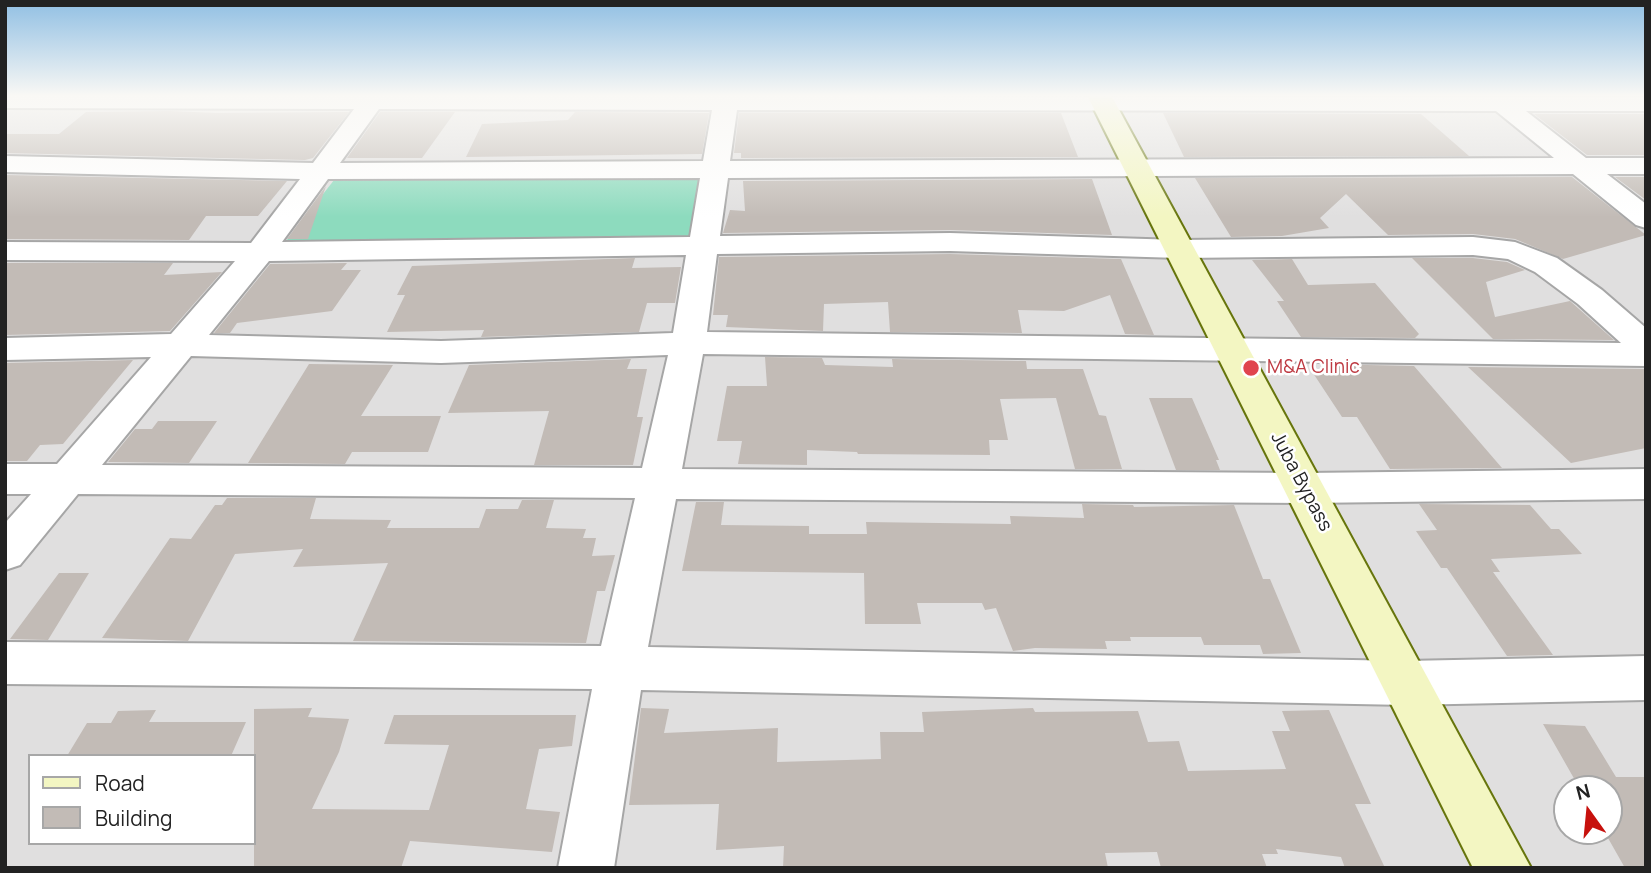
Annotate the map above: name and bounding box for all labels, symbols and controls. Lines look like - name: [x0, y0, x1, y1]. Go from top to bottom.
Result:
- place label: M&A Clinic: [1267, 357, 1360, 379]
- marker: M&A Clinic: [1241, 358, 1261, 378]
- street label: Juba Bypass: [1265, 428, 1337, 536]
- legend: [28, 754, 256, 845]
- text: Road: [95, 769, 145, 797]
- north arrow: [1553, 775, 1623, 845]
- text: N: [1573, 777, 1593, 806]
- text: Building: [95, 804, 172, 832]

